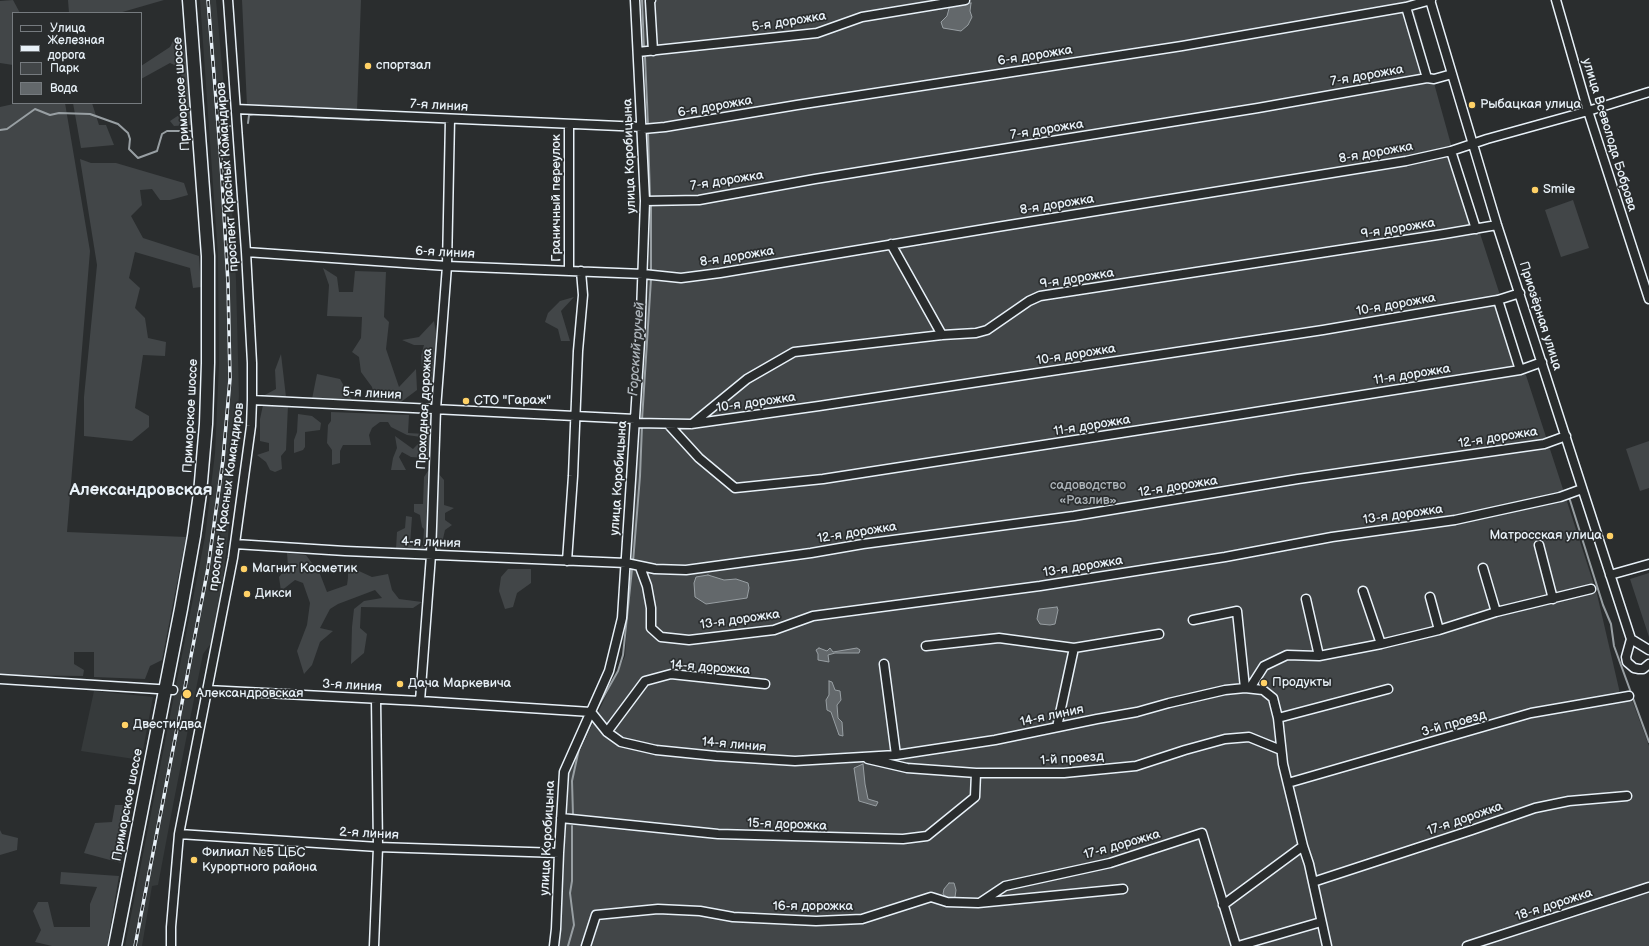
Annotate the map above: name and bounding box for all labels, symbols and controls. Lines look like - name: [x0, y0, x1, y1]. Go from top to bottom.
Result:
- street label: 5-я дорожка: [751, 8, 827, 36]
- legend: [12, 12, 142, 104]
- text: Улица: [50, 21, 86, 36]
- text: Железная дорога: [48, 33, 105, 63]
- street label: Приморское шоссе: [170, 36, 194, 152]
- street label: 6-я дорожка: [997, 42, 1073, 70]
- street label: улица Всеволода Боброва: [1578, 57, 1640, 213]
- place label: спортзал: [376, 58, 431, 74]
- text: Парк: [50, 61, 79, 76]
- marker: спортзал: [363, 61, 373, 71]
- street label: 7-я дорожка: [1329, 62, 1405, 90]
- text: Вода: [50, 81, 78, 96]
- street label: проспект Красных Командиров: [214, 82, 242, 272]
- street label: 6-я дорожка: [676, 93, 754, 121]
- street label: 7-я линия: [409, 97, 469, 115]
- place label: Рыбацкая улица: [1480, 97, 1581, 113]
- street label: улица Коробицына: [620, 98, 640, 214]
- marker: Рыбацкая улица: [1467, 100, 1477, 110]
- street label: 7-я дорожка: [1009, 117, 1085, 143]
- street label: Граничный переулок: [549, 134, 565, 262]
- street label: 8-я дорожка: [1338, 139, 1414, 167]
- street label: 7-я дорожка: [689, 168, 765, 194]
- place label: Smile: [1543, 182, 1575, 198]
- marker: Smile: [1530, 185, 1540, 195]
- street label: 8-я дорожка: [1019, 191, 1095, 219]
- street label: 9-я дорожка: [1360, 215, 1436, 243]
- street label: 8-я дорожка: [699, 243, 775, 271]
- street label: 6-я линия: [415, 244, 475, 262]
- street label: Приозёрная улица: [1515, 260, 1565, 372]
- street label: 9-я дорожка: [1039, 265, 1115, 293]
- street label: 10-я дорожка: [1355, 290, 1437, 320]
- water label: Горский ручей: [625, 301, 649, 397]
- street label: 10-я дорожка: [1035, 341, 1117, 369]
- street label: Проходная дорожка: [414, 348, 436, 470]
- street label: Приморское шоссе: [180, 358, 202, 474]
- street label: 11-я дорожка: [1372, 361, 1452, 389]
- street label: 5-я линия: [342, 385, 402, 403]
- street label: 10-я дорожка: [715, 390, 797, 416]
- place label: СТО "Гараж": [474, 393, 551, 409]
- marker: СТО "Гараж": [461, 396, 471, 406]
- street label: проспект Красных Командиров: [206, 402, 248, 592]
- street label: 11-я дорожка: [1052, 412, 1132, 440]
- street label: улица Коробицына: [607, 420, 631, 536]
- street label: 12-я дорожка: [1457, 424, 1539, 452]
- street label: 12-я дорожка: [1137, 473, 1219, 501]
- park label: садоводство «Разлив»: [1050, 478, 1126, 509]
- district label: Александровская: [70, 481, 212, 501]
- street label: 13-я дорожка: [1362, 502, 1444, 528]
- street label: 12-я дорожка: [816, 519, 898, 547]
- place label: Матросская улица: [1489, 528, 1602, 544]
- marker: Матросская улица: [1605, 531, 1615, 541]
- street label: 4-я линия: [401, 534, 461, 552]
- street label: 13-я дорожка: [1042, 553, 1124, 581]
- place label: Магнит Косметик: [252, 561, 357, 577]
- marker: Магнит Косметик: [239, 564, 249, 574]
- place label: Дикси: [255, 586, 292, 602]
- marker: Дикси: [242, 589, 252, 599]
- street label: 13-я дорожка: [699, 607, 781, 633]
- street label: 14-я дорожка: [669, 657, 751, 679]
- place label: Продукты: [1272, 675, 1332, 691]
- place label: Дача Маркевича: [408, 676, 511, 692]
- street label: 3-я линия: [322, 677, 382, 695]
- marker: Продукты: [1259, 678, 1269, 688]
- marker: Дача Маркевича: [395, 679, 405, 689]
- place label: Александровская: [196, 686, 303, 702]
- marker: Александровская: [181, 688, 193, 700]
- street label: 14-я линия: [1019, 702, 1085, 730]
- street label: 3-й проезд: [1420, 707, 1488, 741]
- place label: Двести два: [133, 717, 202, 733]
- marker: Двести два: [120, 720, 130, 730]
- street label: 14-я линия: [701, 734, 767, 756]
- street label: Приморское шоссе: [109, 747, 147, 863]
- street label: 1-й проезд: [1040, 749, 1104, 769]
- street label: улица Коробицына: [537, 780, 559, 896]
- street label: 17-я дорожка: [1425, 799, 1505, 839]
- street label: 15-я дорожка: [747, 816, 827, 834]
- street label: 2-я линия: [339, 825, 399, 843]
- street label: 17-я дорожка: [1082, 827, 1162, 863]
- place label: Филиал №5 ЦБС Курортного района: [202, 845, 317, 876]
- marker: Филиал №5 ЦБС Курортного района: [189, 855, 199, 865]
- street label: 18-я дорожка: [1513, 885, 1595, 925]
- street label: 16-я дорожка: [773, 899, 853, 915]

